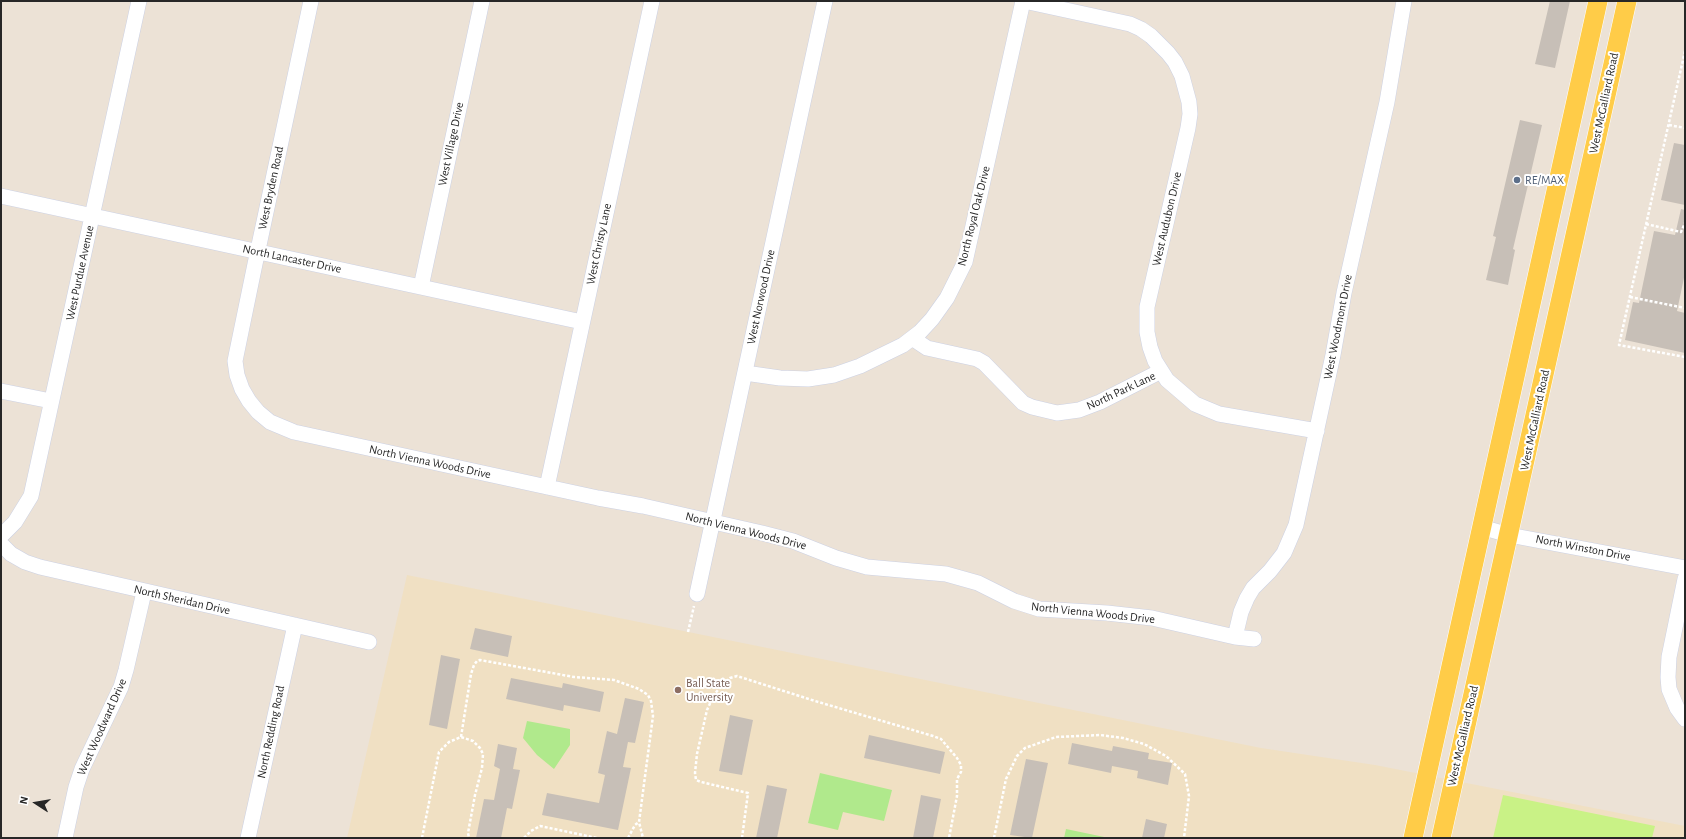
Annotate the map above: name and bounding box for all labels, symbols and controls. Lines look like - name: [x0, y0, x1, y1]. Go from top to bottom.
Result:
- street label: West McGalliard Road: [1586, 51, 1622, 155]
- street label: West Village Drive: [435, 101, 467, 187]
- street label: West Bryden Road: [255, 145, 287, 231]
- street label: North Royal Oak Drive: [955, 164, 993, 268]
- street label: West Audubon Drive: [1149, 171, 1185, 267]
- place label: RE/MAX: [1525, 173, 1564, 187]
- marker: RE/MAX: [1512, 175, 1522, 185]
- street label: West Christy Lane: [583, 202, 615, 286]
- street label: West Purdue Avenue: [63, 224, 97, 322]
- street label: North Lancaster Drive: [241, 241, 343, 277]
- street label: West Norwood Drive: [744, 248, 778, 346]
- street label: West Woodmont Drive: [1321, 273, 1355, 381]
- street label: West McGalliard Road: [1517, 368, 1553, 472]
- street label: North Park Lane: [1084, 369, 1158, 413]
- street label: North Vienna Woods Drive: [368, 442, 492, 482]
- street label: North Vienna Woods Drive: [684, 509, 808, 553]
- street label: North Winston Drive: [1534, 532, 1632, 564]
- street label: North Sheridan Drive: [132, 582, 232, 618]
- street label: North Vienna Woods Drive: [1030, 599, 1156, 627]
- street label: West Woodward Drive: [74, 676, 130, 778]
- place label: Ball State University: [686, 676, 733, 704]
- street label: North Redding Road: [254, 684, 288, 780]
- street label: West McGalliard Road: [1444, 684, 1482, 788]
- marker: Ball State University: [673, 685, 683, 695]
- north arrow: [16, 783, 56, 823]
- text: N: [18, 796, 30, 805]

